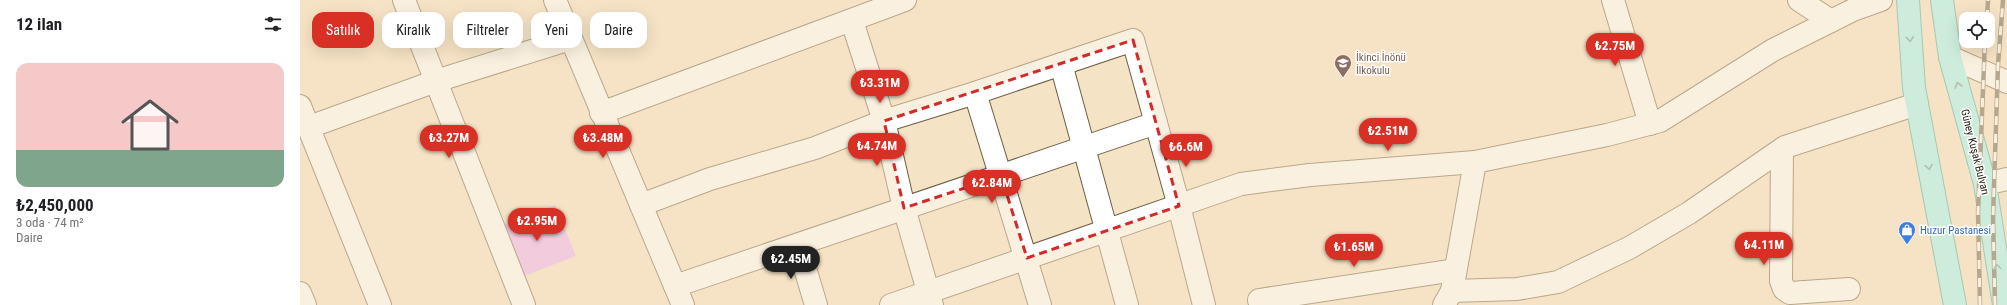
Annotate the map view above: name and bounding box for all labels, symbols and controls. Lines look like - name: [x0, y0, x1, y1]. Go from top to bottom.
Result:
- chip: Satılık: [312, 12, 374, 48]
- chip: Kiralık: [382, 12, 445, 48]
- chip: Filtreler: [453, 12, 523, 48]
- chip: Yeni: [531, 12, 582, 48]
- chip: Daire: [590, 12, 647, 48]
- map controls: [1959, 12, 1995, 48]
- button: locate: [1959, 12, 1995, 48]
- icon: filters: [262, 13, 284, 35]
- text: 12 ilan: [16, 14, 62, 34]
- pin: ₺2.75M: [1582, 33, 1648, 67]
- one-way arrow: [1906, 36, 1915, 42]
- text: ₺2.75M: [1595, 38, 1635, 53]
- place label: İkinci İnönü İlkokulu: [1356, 51, 1406, 77]
- school or university icon: İkinci İnönü İlkokulu: [1333, 53, 1353, 78]
- pin: ₺3.31M: [847, 70, 913, 104]
- text: ₺3.31M: [860, 75, 900, 90]
- one-way arrow: [1954, 82, 1962, 88]
- icon: home: [114, 89, 186, 161]
- street label: Güney Kuşak Bulvarı: [1958, 108, 1992, 196]
- pin: ₺2.51M: [1355, 118, 1421, 152]
- text: ₺2.51M: [1368, 123, 1408, 138]
- pin: ₺3.27M: [416, 125, 482, 159]
- pin: ₺3.48M: [570, 125, 636, 159]
- text: ₺3.27M: [429, 130, 469, 145]
- text: ₺3.48M: [583, 130, 623, 145]
- pin: ₺4.74M: [844, 133, 910, 167]
- pin: ₺6.6M: [1158, 134, 1214, 168]
- text: ₺4.74M: [857, 138, 897, 153]
- text: ₺6.6M: [1169, 139, 1203, 154]
- one-way arrow: [1924, 164, 1933, 170]
- pin: ₺2.84M: [959, 170, 1025, 204]
- text: ₺2.84M: [972, 175, 1012, 190]
- text: ₺2,450,000: [16, 195, 94, 215]
- pin: ₺2.95M: [504, 208, 570, 242]
- text: ₺2.95M: [517, 213, 557, 228]
- text: 3 oda · 74 m²: [16, 215, 84, 230]
- shop icon: Huzur Pastanesi: [1897, 220, 1917, 245]
- place label: Huzur Pastanesi: [1920, 224, 1991, 237]
- text: Daire: [16, 230, 43, 245]
- pin: ₺4.11M: [1731, 232, 1797, 266]
- pin: ₺1.65M: [1321, 234, 1387, 268]
- text: ₺4.11M: [1744, 237, 1784, 252]
- text: ₺1.65M: [1334, 239, 1374, 254]
- pin: ₺2.45M: [758, 246, 824, 280]
- text: ₺2.45M: [771, 251, 811, 266]
- one-way arrow: [1993, 263, 2002, 270]

